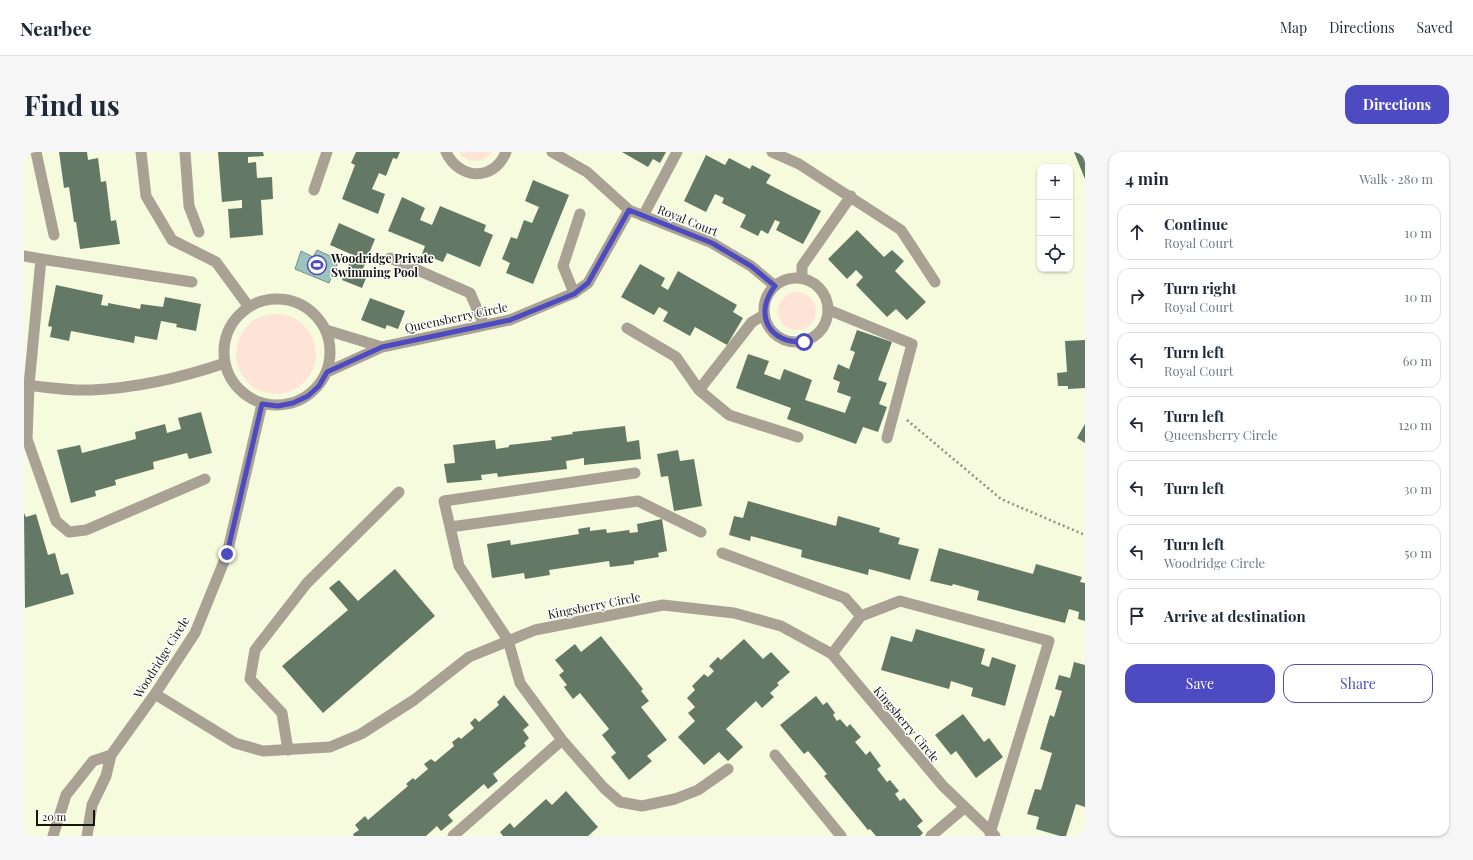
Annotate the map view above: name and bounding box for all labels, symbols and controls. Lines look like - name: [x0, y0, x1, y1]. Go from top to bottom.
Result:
- text: Nearbee: [20, 15, 92, 41]
- text: Map: [1280, 18, 1307, 37]
- text: Directions: [1329, 18, 1395, 37]
- text: Saved: [1417, 18, 1453, 37]
- button: Directions: [1345, 85, 1449, 124]
- text: Find us: [24, 86, 120, 123]
- map controls: [1037, 164, 1073, 272]
- button: +: [1037, 164, 1073, 200]
- text: 4 min: [1125, 167, 1169, 189]
- text: Walk · 280 m: [1359, 170, 1433, 187]
- button: −: [1037, 200, 1073, 236]
- street label: Royal Court: [655, 201, 721, 240]
- text: Continue: [1164, 214, 1228, 234]
- icon: ahead: [1126, 221, 1148, 243]
- text: 10 m: [1405, 224, 1432, 241]
- text: Royal Court: [1164, 234, 1233, 251]
- button: locate: [1037, 236, 1073, 272]
- place label: Woodridge Private Swimming Pool: [330, 250, 434, 280]
- sports icon: Woodridge Private Swimming Pool: [306, 254, 328, 276]
- text: Turn right: [1164, 278, 1237, 298]
- icon: right: [1126, 285, 1148, 307]
- text: 10 m: [1405, 288, 1432, 305]
- street label: Queensberry Circle: [403, 298, 509, 336]
- text: Royal Court: [1164, 298, 1233, 315]
- route start: [795, 333, 813, 351]
- text: Turn left: [1164, 342, 1225, 362]
- icon: left: [1126, 349, 1148, 371]
- text: 60 m: [1403, 352, 1432, 369]
- text: Royal Court: [1164, 362, 1233, 379]
- text: Turn left: [1164, 406, 1225, 426]
- icon: left: [1126, 413, 1148, 435]
- text: 120 m: [1398, 416, 1432, 433]
- text: Queensberry Circle: [1164, 426, 1278, 443]
- icon: left: [1126, 477, 1148, 499]
- text: Turn left: [1164, 478, 1225, 498]
- text: 30 m: [1404, 480, 1432, 497]
- text: Turn left: [1164, 534, 1225, 554]
- icon: left: [1126, 541, 1148, 563]
- text: 50 m: [1404, 544, 1432, 561]
- route end: [218, 545, 236, 563]
- text: Woodridge Circle: [1164, 554, 1265, 571]
- street label: Kingsberry Circle: [546, 588, 642, 622]
- icon: arrive: [1126, 605, 1148, 627]
- text: Arrive at destination: [1164, 606, 1306, 626]
- street label: Woodridge Circle: [129, 613, 193, 702]
- button: Save: [1125, 664, 1275, 703]
- button: Share: [1283, 664, 1433, 703]
- street label: Kingsberry Circle: [871, 683, 943, 765]
- scale bar: [36, 808, 95, 827]
- text: 20 m: [42, 809, 66, 824]

